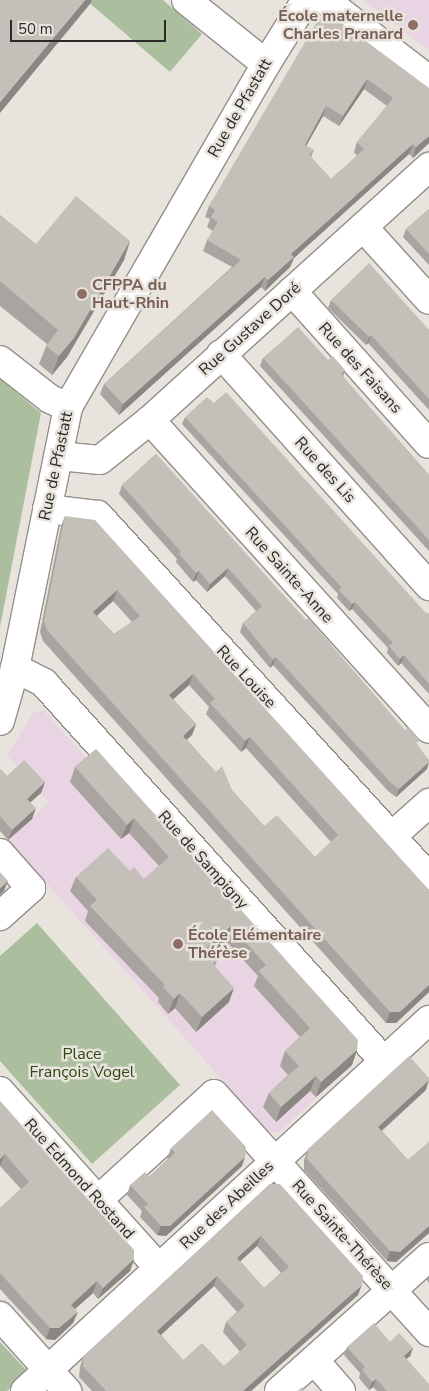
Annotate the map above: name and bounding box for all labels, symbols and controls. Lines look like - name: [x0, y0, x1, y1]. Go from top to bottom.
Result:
- place label: École maternelle Charles Pranard: [278, 6, 403, 44]
- scale bar: [12, 10, 169, 42]
- text: 50 m: [18, 19, 53, 39]
- marker: École maternelle Charles Pranard: [407, 19, 419, 31]
- street label: Rue de Pfastatt: [204, 55, 276, 161]
- place label: CFPPA du Haut-Rhin: [92, 275, 169, 313]
- street label: Rue Gustave Doré: [195, 278, 305, 380]
- marker: CFPPA du Haut-Rhin: [76, 288, 88, 300]
- street label: Rue des Faisans: [314, 319, 406, 417]
- street label: Rue de Pfastatt: [35, 410, 77, 522]
- street label: Rue des Lis: [290, 433, 360, 507]
- street label: Rue Sainte-Anne: [241, 523, 337, 627]
- street label: Rue Louise: [212, 642, 280, 712]
- street label: Rue de Sampigny: [154, 807, 252, 913]
- place label: École Elémentaire Thérèse: [188, 925, 321, 963]
- marker: École Elémentaire Thérèse: [172, 938, 184, 950]
- park label: Place François Vogel: [29, 1044, 135, 1082]
- street label: Rue Edmond Rostand: [20, 1115, 138, 1243]
- street label: Rue des Abeilles: [176, 1157, 278, 1253]
- street label: Rue Sainte-Thérèse: [288, 1176, 396, 1294]

